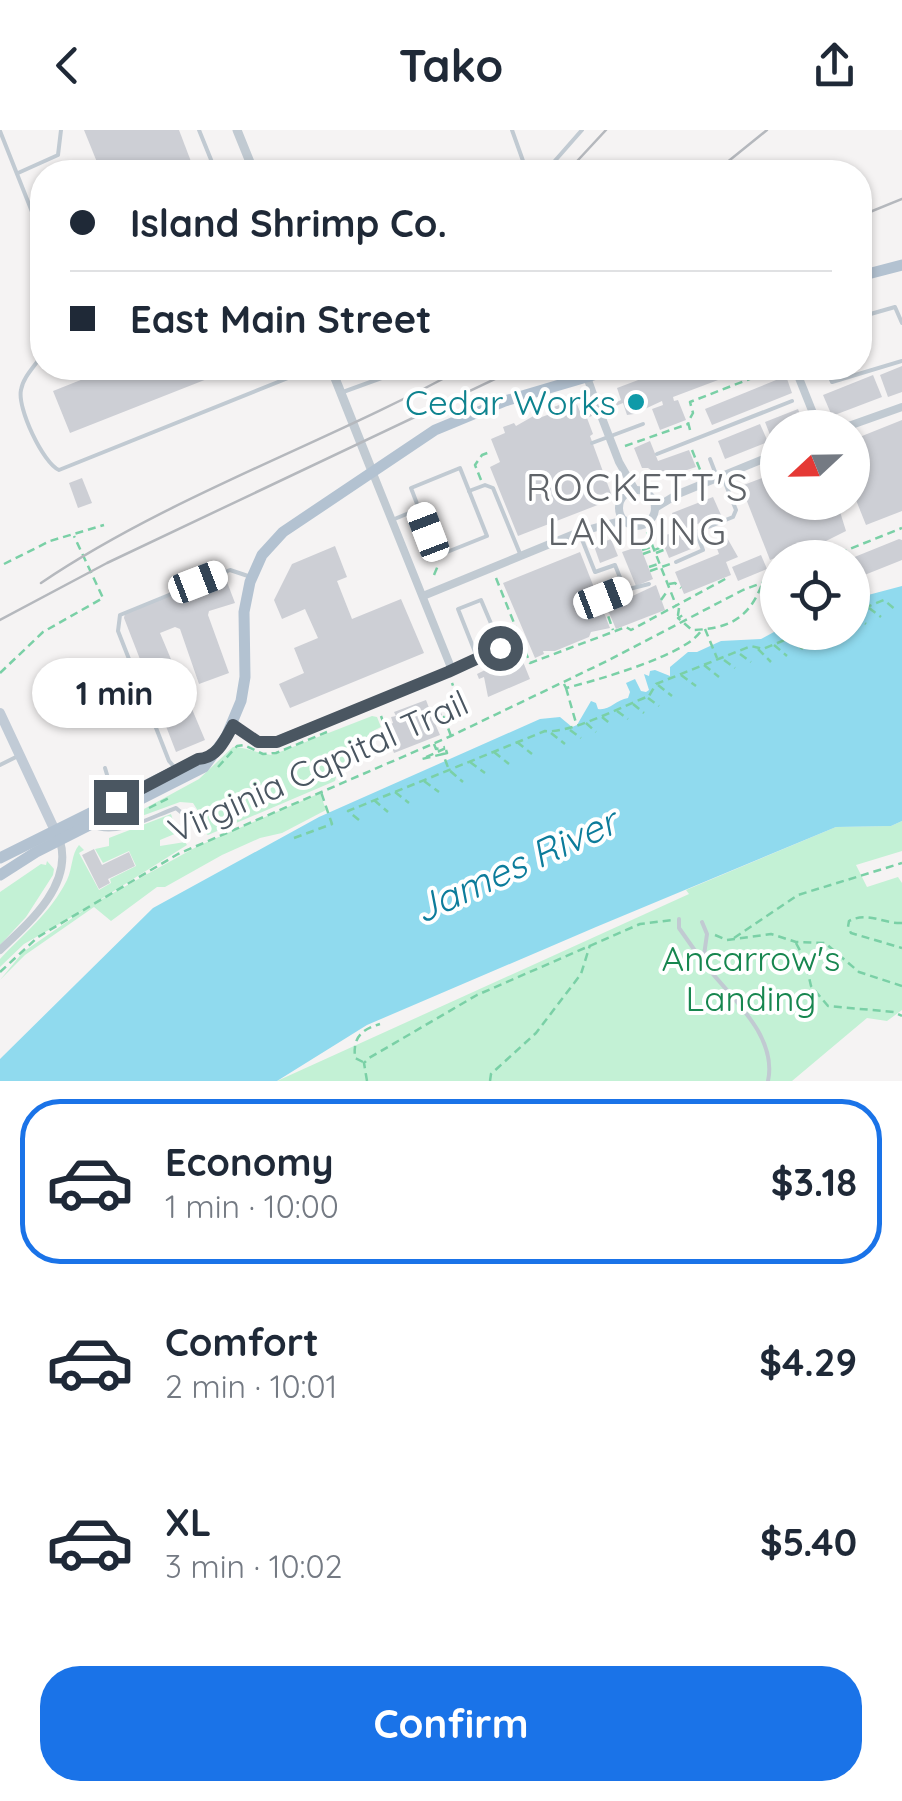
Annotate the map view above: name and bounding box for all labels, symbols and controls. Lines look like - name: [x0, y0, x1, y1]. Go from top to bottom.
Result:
- text: Tako: [399, 37, 503, 93]
- icon: back: [40, 38, 95, 93]
- icon: share: [807, 38, 862, 93]
- text: Island Shrimp Co.: [130, 199, 447, 247]
- text: East Main Street: [130, 295, 432, 343]
- place label: Cedar Works: [405, 380, 616, 424]
- marker: Cedar Works: [625, 391, 647, 413]
- north arrow: [760, 410, 870, 520]
- map controls: [760, 410, 870, 650]
- district label: ROCKETT'S LANDING: [526, 463, 750, 555]
- car: [403, 499, 453, 565]
- button: locate: [760, 540, 870, 650]
- car: [165, 557, 231, 607]
- car: [570, 573, 636, 623]
- route start: [478, 626, 523, 671]
- callout: 1 min: [34, 657, 198, 727]
- text: 1 min: [76, 673, 153, 713]
- street label: Virginia Capital Trail: [161, 680, 475, 852]
- route end: [94, 780, 139, 825]
- water label: James River: [406, 795, 628, 933]
- park label: Ancarrow's Landing: [661, 936, 841, 1020]
- icon: car: [45, 1137, 135, 1227]
- text: Economy: [165, 1138, 334, 1186]
- text: $3.18: [771, 1158, 857, 1206]
- text: 1 min · 10:00: [165, 1186, 339, 1226]
- icon: car: [45, 1317, 135, 1407]
- text: Comfort: [165, 1318, 319, 1366]
- text: $4.29: [759, 1338, 857, 1386]
- text: 2 min · 10:01: [165, 1366, 337, 1406]
- icon: car: [45, 1497, 135, 1587]
- text: XL: [165, 1498, 211, 1546]
- text: $5.40: [760, 1518, 857, 1566]
- text: 3 min · 10:02: [165, 1546, 342, 1586]
- button: Confirm: [40, 1666, 862, 1781]

